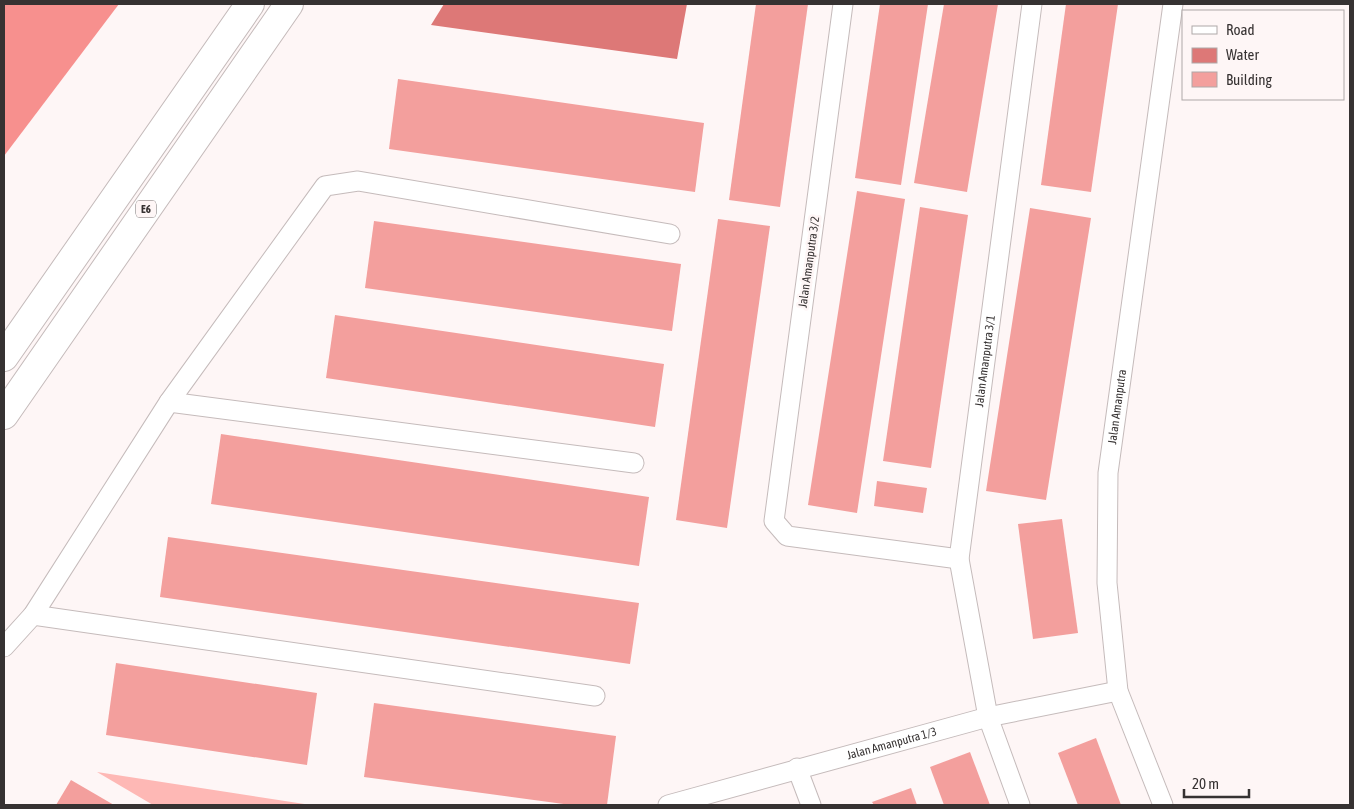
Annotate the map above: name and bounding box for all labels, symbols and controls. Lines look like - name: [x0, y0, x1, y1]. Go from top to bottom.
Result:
- legend: [1182, 10, 1344, 100]
- text: Road: [1226, 21, 1255, 38]
- text: Water: [1226, 46, 1259, 63]
- text: Building: [1226, 71, 1272, 88]
- road number: E6: [136, 200, 156, 218]
- street label: Jalan Amanputra 3/2: [796, 215, 822, 309]
- street label: Jalan Amanputra 3/1: [972, 314, 998, 408]
- street label: Jalan Amanputra: [1105, 368, 1129, 445]
- street label: Jalan Amanputra 1/3: [845, 724, 938, 763]
- scale bar: [1184, 766, 1249, 798]
- text: 20 m: [1192, 775, 1219, 792]

